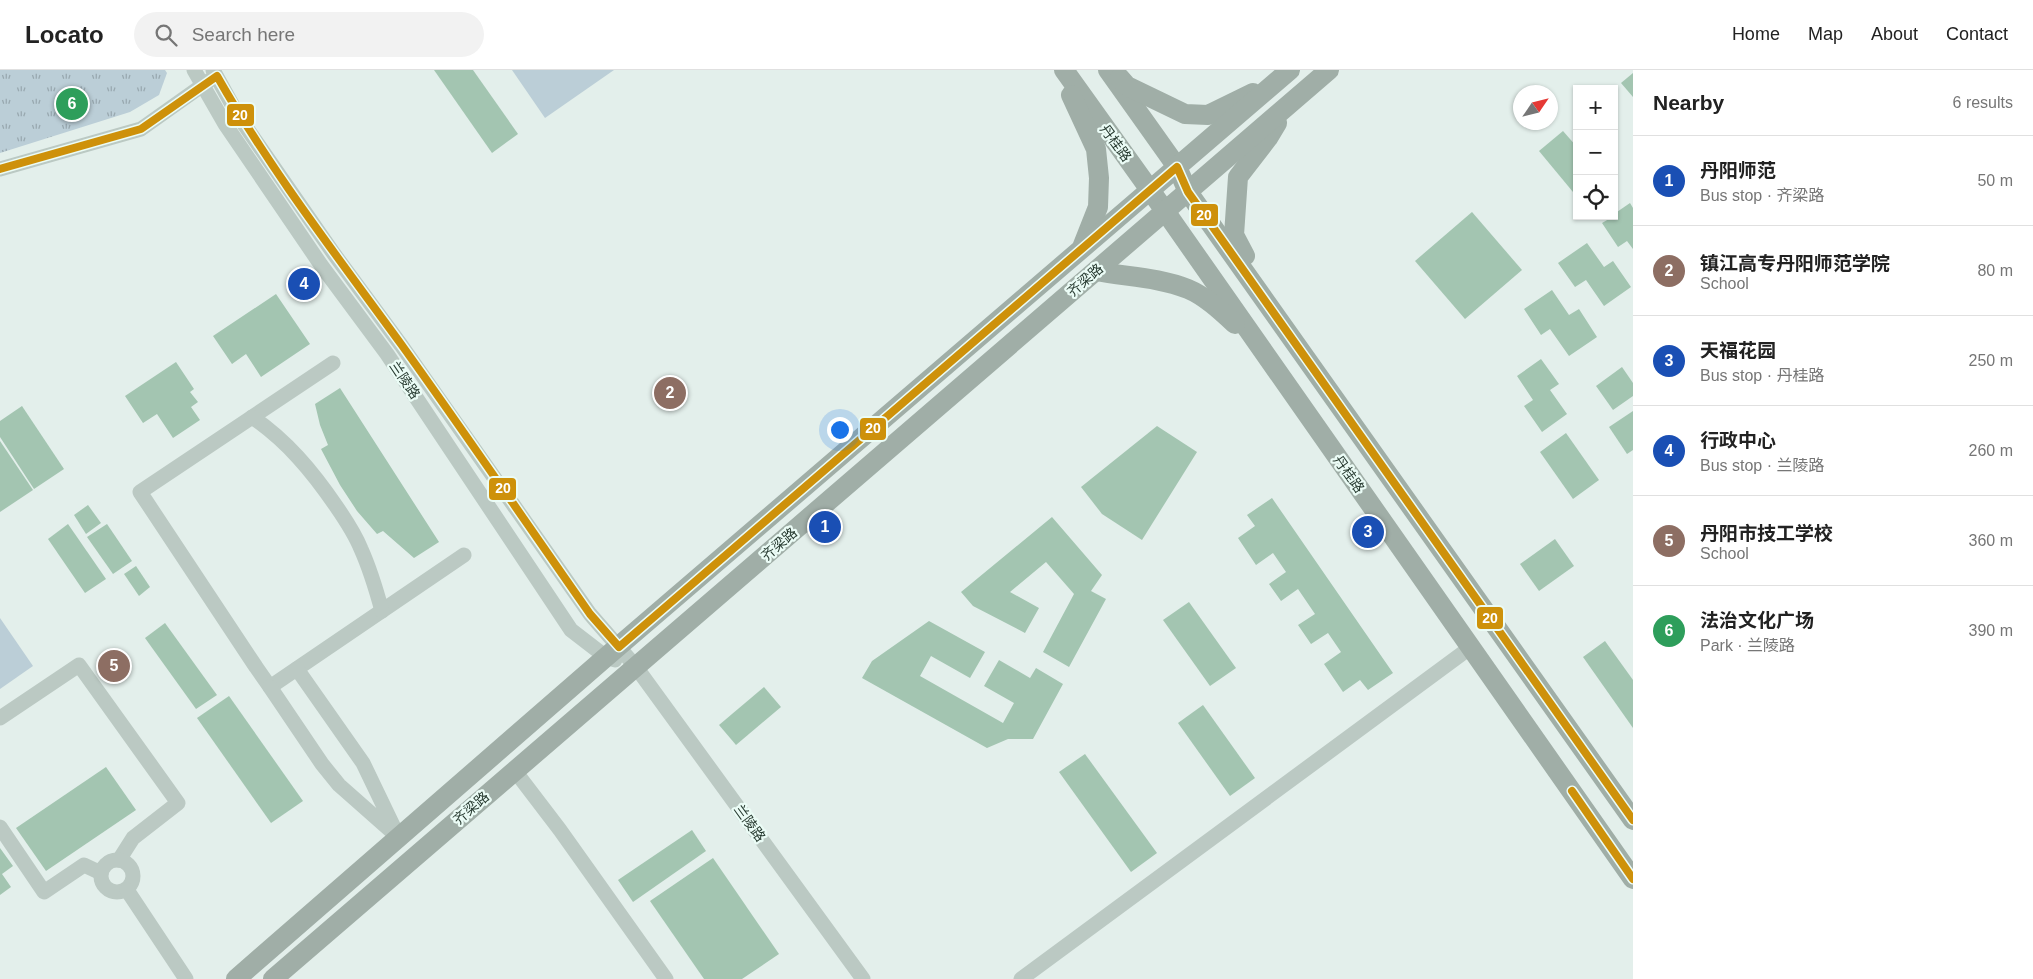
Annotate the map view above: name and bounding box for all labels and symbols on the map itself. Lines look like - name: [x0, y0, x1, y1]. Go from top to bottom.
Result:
- pin: 6: [56, 85, 88, 123]
- north arrow: [1513, 85, 1558, 130]
- line badge: 20: [226, 103, 255, 127]
- text: 20: [232, 107, 248, 123]
- street label: 丹桂路: [1097, 121, 1135, 165]
- line badge: 20: [1190, 203, 1219, 227]
- text: 20: [1196, 207, 1212, 223]
- street label: 齐梁路: [1064, 260, 1106, 300]
- pin: 4: [288, 265, 320, 303]
- street label: 兰陵路: [387, 358, 423, 402]
- pin: 2: [654, 374, 686, 412]
- your location: [827, 417, 853, 443]
- line badge: 20: [859, 417, 887, 441]
- text: 20: [865, 420, 881, 436]
- street label: 丹桂路: [1330, 452, 1368, 496]
- line badge: 20: [488, 477, 517, 501]
- text: 20: [495, 480, 511, 496]
- pin: 1: [809, 508, 841, 546]
- pin: 3: [1352, 513, 1384, 551]
- street label: 齐梁路: [758, 524, 800, 564]
- line badge: 20: [1476, 606, 1504, 630]
- text: 20: [1482, 610, 1498, 626]
- pin: 5: [98, 647, 130, 685]
- street label: 齐梁路: [450, 788, 492, 828]
- street label: 兰陵路: [731, 801, 769, 845]

